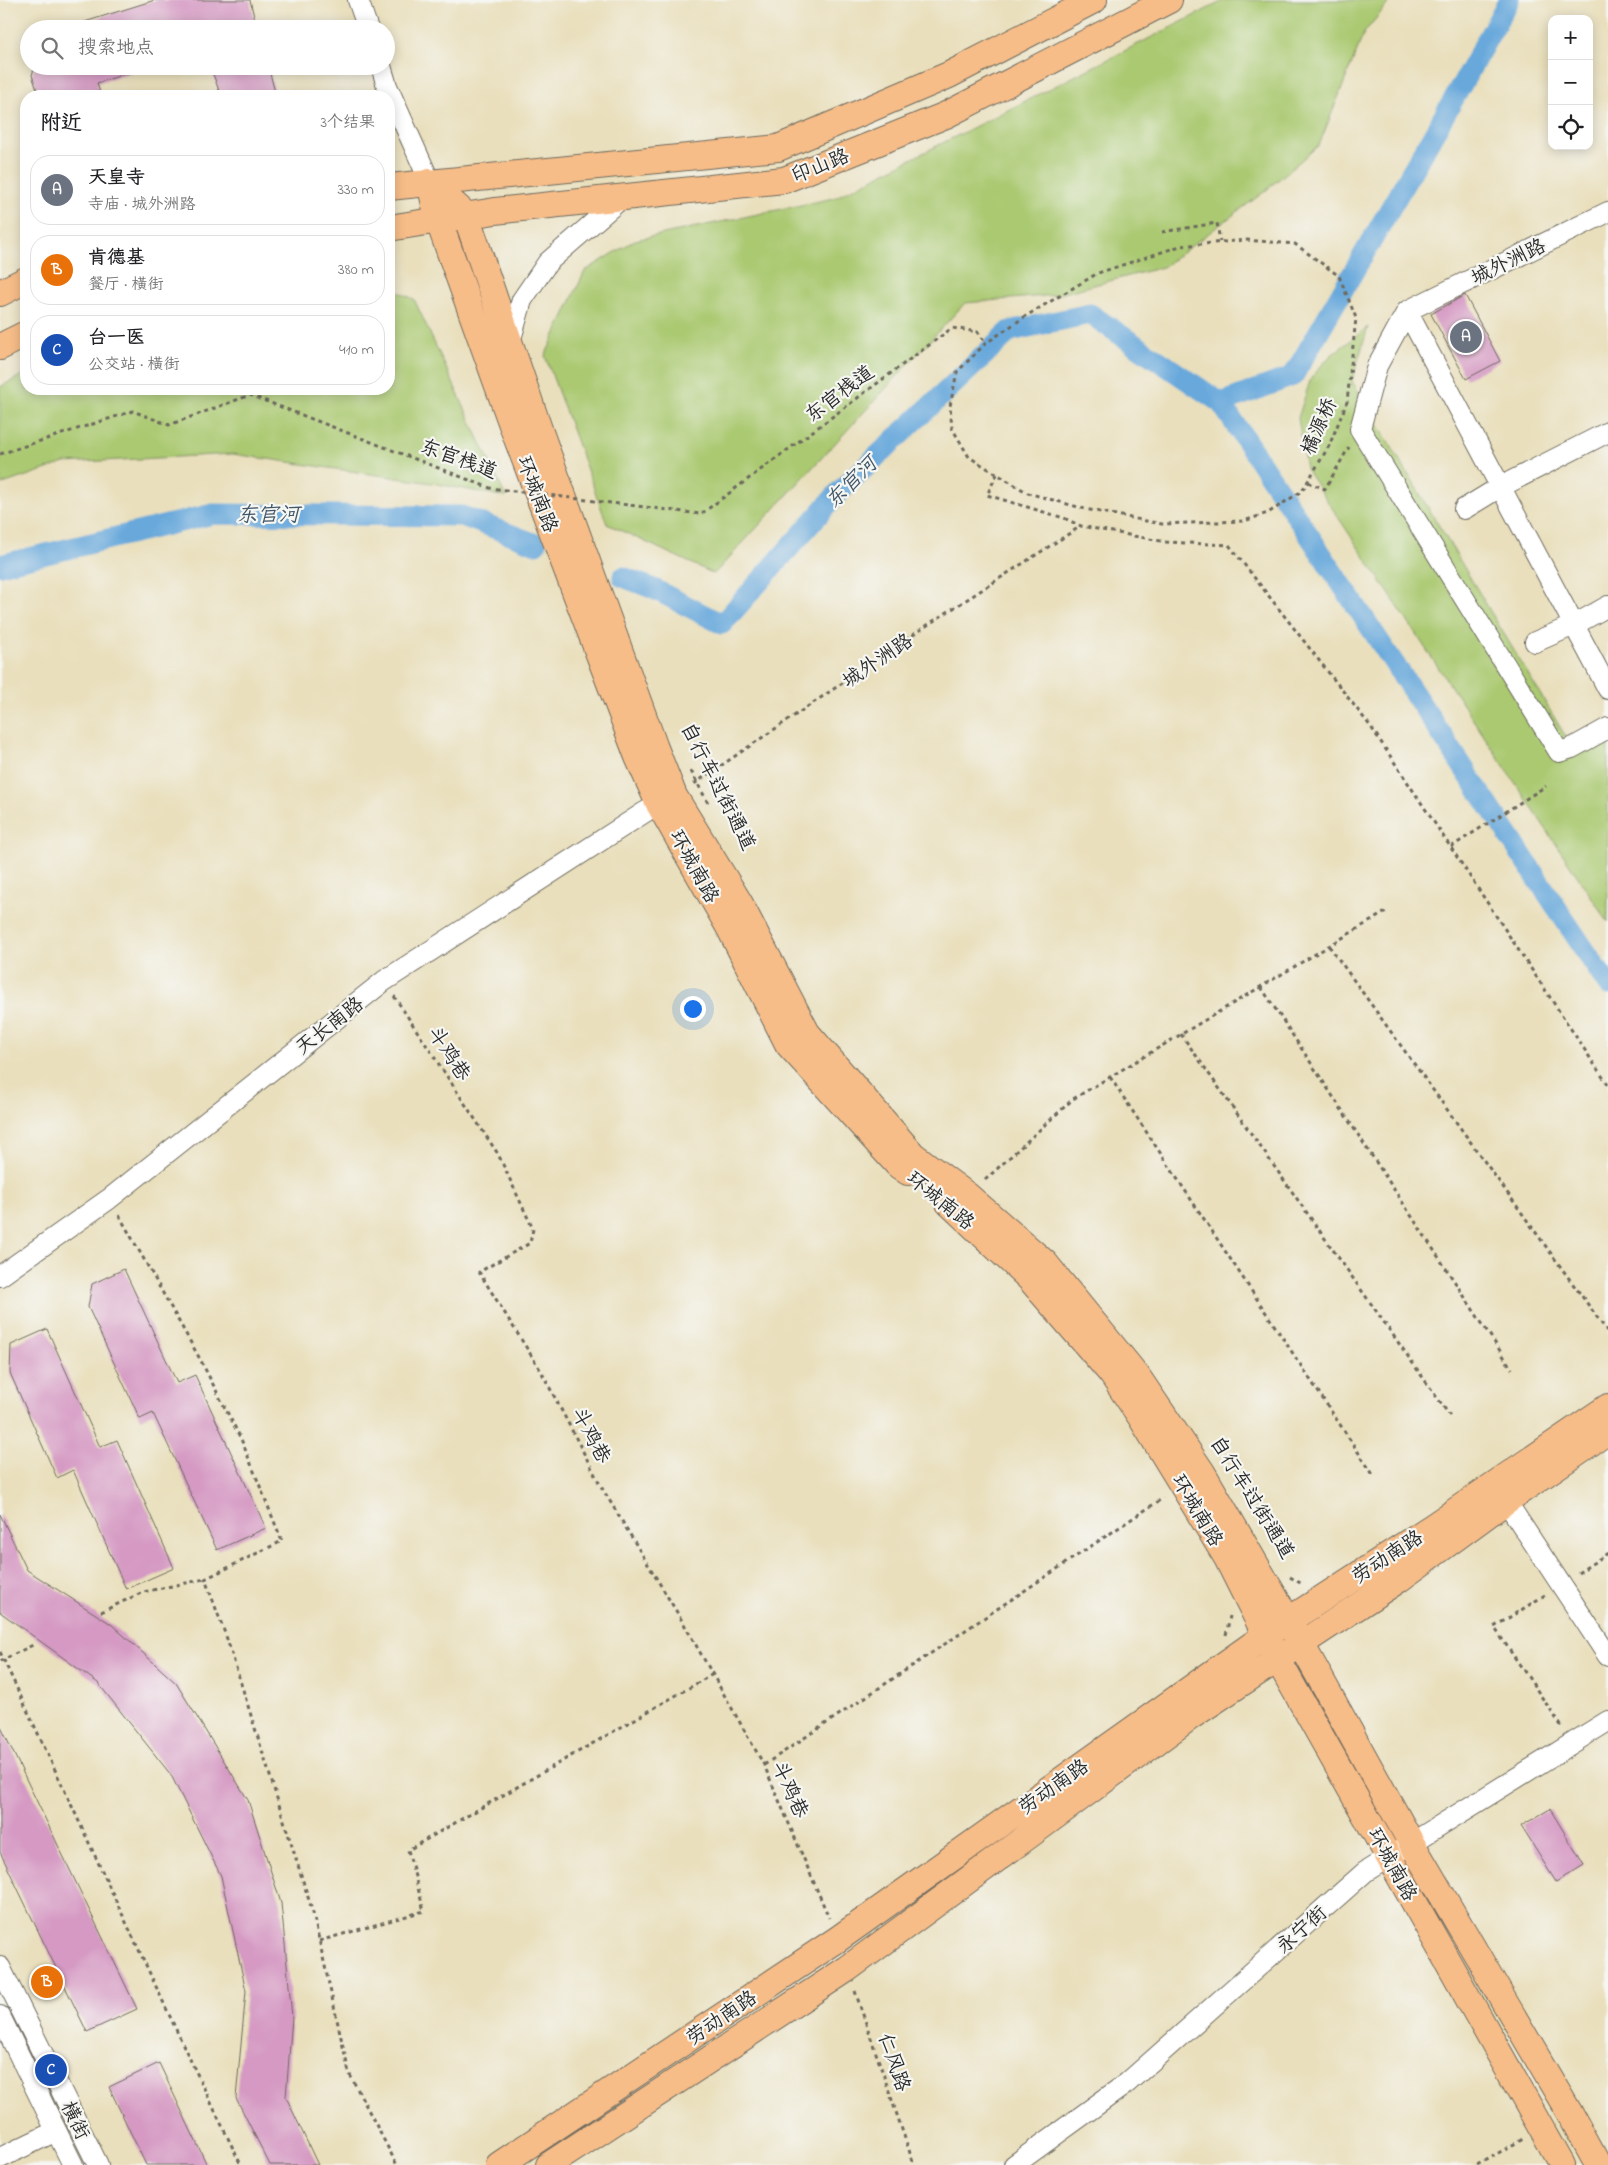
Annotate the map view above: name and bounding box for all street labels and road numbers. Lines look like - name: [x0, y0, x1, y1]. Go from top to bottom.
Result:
- street label: 印山路: [788, 142, 855, 192]
- street label: 城外洲路: [1467, 232, 1552, 294]
- street label: 东官栈道: [800, 359, 881, 431]
- street label: 橘源桥: [1295, 394, 1346, 460]
- street label: 东官栈道: [416, 433, 501, 488]
- street label: 环城南路: [508, 452, 564, 538]
- street label: 城外洲路: [837, 627, 920, 696]
- street label: 自行车过街通道: [672, 718, 761, 856]
- street label: 环城南路: [661, 825, 725, 910]
- street label: 天长南路: [290, 990, 372, 1063]
- street label: 斗鸡巷: [419, 1021, 477, 1088]
- street label: 环城南路: [899, 1166, 980, 1239]
- street label: 斗鸡巷: [563, 1403, 617, 1470]
- street label: 自行车过街通道: [1201, 1431, 1300, 1565]
- street label: 环城南路: [1163, 1470, 1229, 1554]
- street label: 劳动南路: [1347, 1524, 1431, 1592]
- street label: 劳动南路: [1013, 1753, 1096, 1823]
- street label: 斗鸡巷: [763, 1757, 815, 1824]
- street label: 环城南路: [1359, 1823, 1423, 1908]
- street label: 永宁街: [1271, 1900, 1335, 1962]
- street label: 劳动南路: [681, 1984, 764, 2053]
- street label: 仁风路: [869, 2030, 916, 2097]
- street label: 横街: [52, 2097, 96, 2145]

